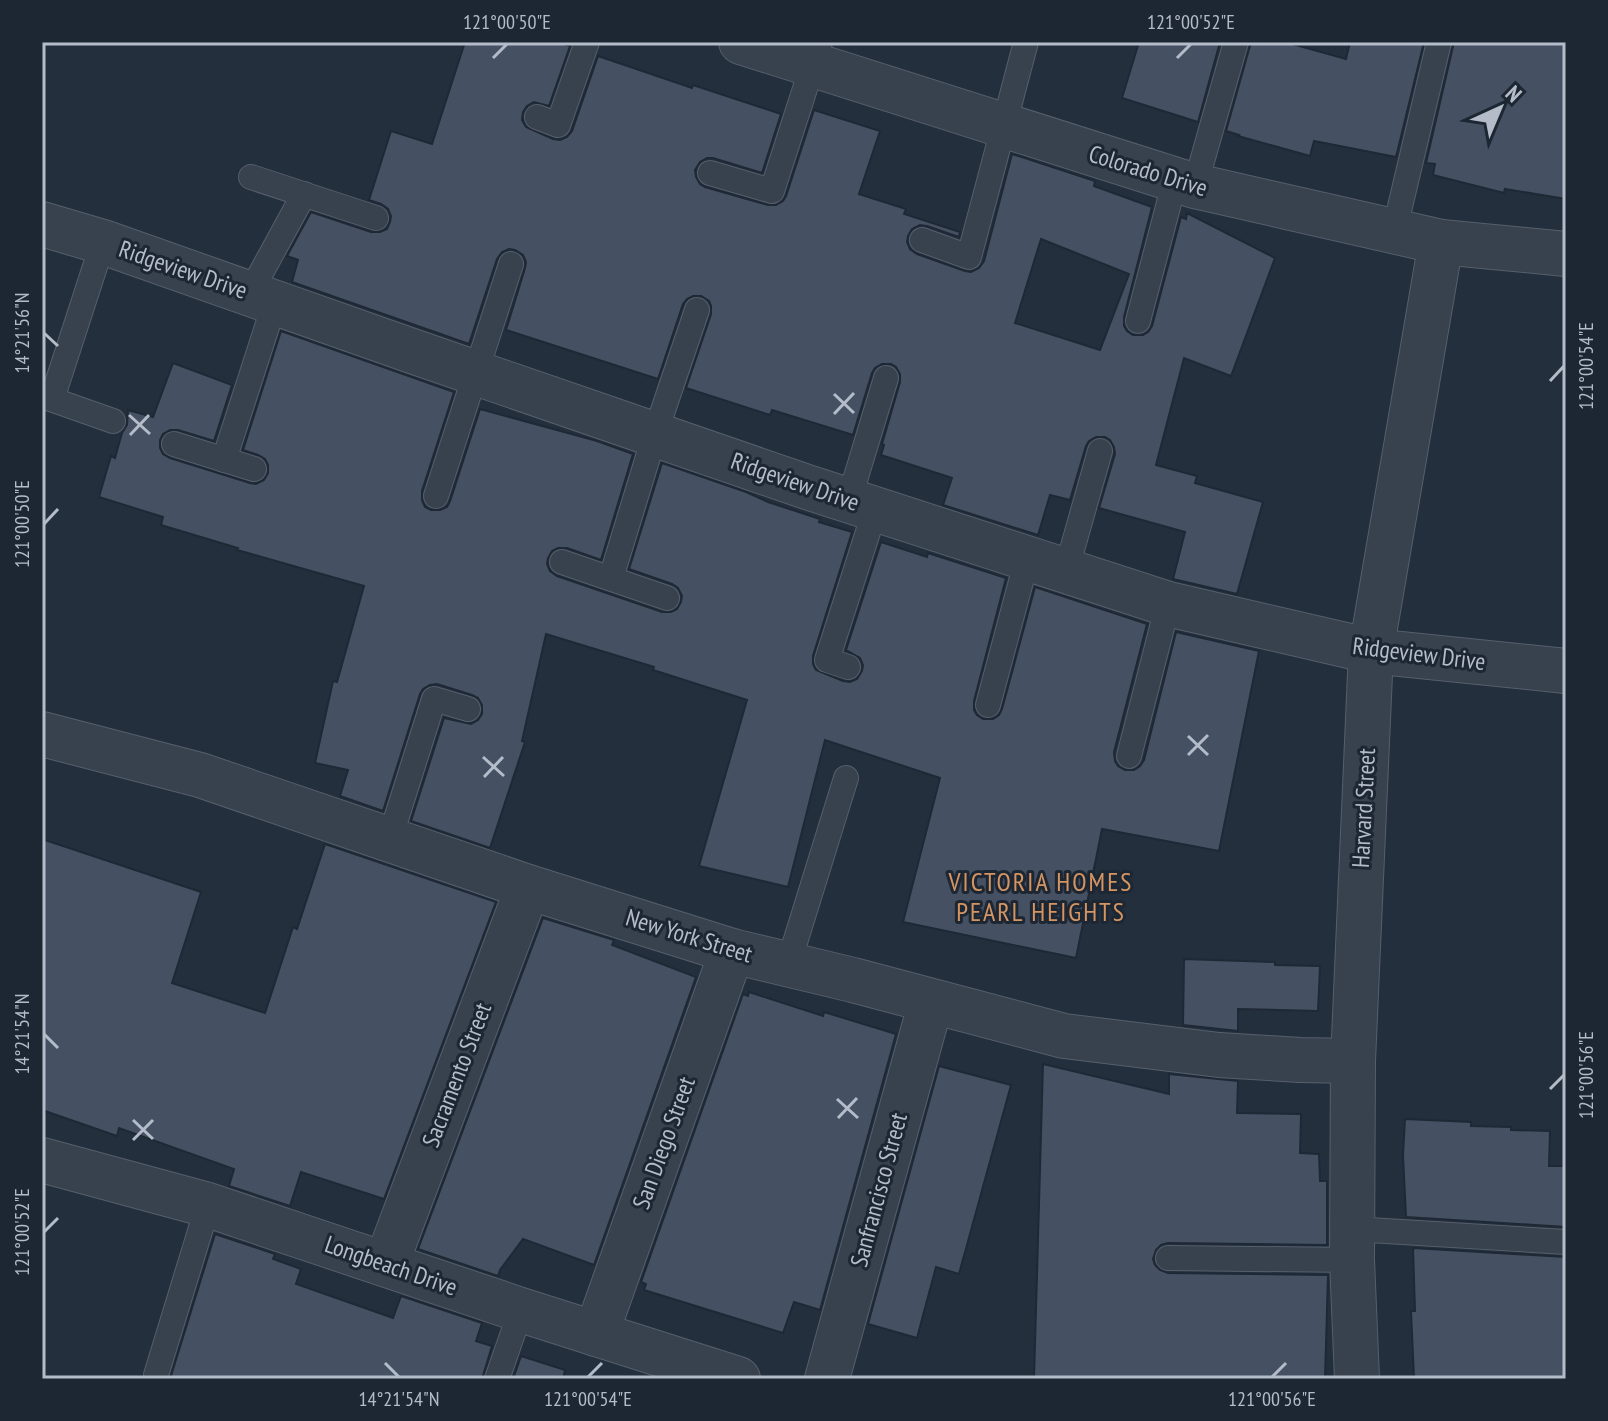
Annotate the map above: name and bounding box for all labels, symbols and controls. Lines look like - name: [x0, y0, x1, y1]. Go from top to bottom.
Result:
- text: 121°00'50"E: [463, 9, 551, 35]
- text: 121°00'52"E: [1147, 9, 1235, 35]
- north arrow: [1460, 68, 1540, 148]
- text: N: [1500, 79, 1528, 108]
- street label: Colorado Drive: [1085, 138, 1211, 203]
- street label: Ridgeview Drive: [115, 233, 251, 306]
- text: 14°21'56"N: [9, 293, 35, 373]
- text: 121°00'54"E: [1573, 322, 1599, 410]
- street label: Ridgeview Drive: [727, 445, 863, 518]
- text: 121°00'50"E: [9, 480, 35, 568]
- street label: Ridgeview Drive: [1351, 630, 1487, 677]
- street label: Harvard Street: [1345, 747, 1382, 869]
- district label: VICTORIA HOMES PEARL HEIGHTS: [948, 865, 1133, 928]
- street label: New York Street: [622, 902, 756, 970]
- text: 14°21'54"N: [9, 994, 35, 1074]
- street label: Sacramento Street: [415, 998, 498, 1151]
- text: 121°00'56"E: [1573, 1031, 1599, 1119]
- street label: San Diego Street: [625, 1072, 702, 1213]
- street label: Sanfrancisco Street: [843, 1109, 914, 1270]
- text: 121°00'52"E: [9, 1188, 35, 1276]
- street label: Longbeach Drive: [321, 1228, 461, 1303]
- text: 14°21'54"N: [359, 1386, 439, 1412]
- text: 121°00'54"E: [544, 1386, 632, 1412]
- text: 121°00'56"E: [1228, 1386, 1316, 1412]

